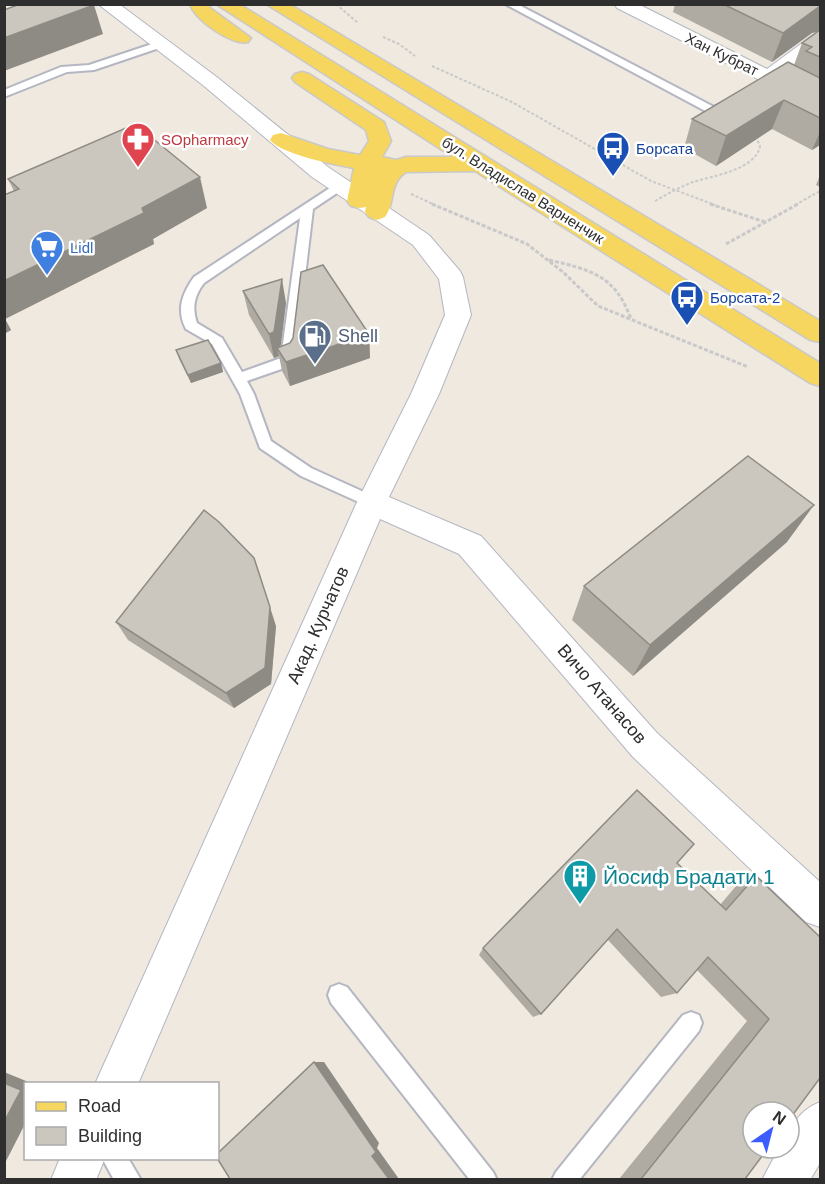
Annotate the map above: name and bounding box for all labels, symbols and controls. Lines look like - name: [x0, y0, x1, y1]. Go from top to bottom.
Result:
- street label: Хан Кубрат: [683, 29, 761, 79]
- pharmacy icon: SOpharmacy: [120, 121, 156, 168]
- bus stop icon: Борсата: [595, 130, 631, 177]
- place label: SOpharmacy: [161, 131, 249, 148]
- street label: бул. Владислав Варненчик: [439, 133, 608, 247]
- place label: Борсата: [636, 140, 694, 157]
- supermarket icon: Lidl: [29, 229, 65, 276]
- place label: Lidl: [70, 239, 93, 256]
- bus stop icon: Борсата-2: [669, 279, 705, 326]
- place label: Борсата-2: [710, 289, 780, 306]
- fuel station icon: Shell: [297, 318, 333, 365]
- place label: Shell: [338, 326, 378, 346]
- street label: Акад. Курчатов: [283, 563, 353, 687]
- street label: Вичо Атанасов: [554, 640, 650, 748]
- building icon: Йосиф Брадати 1: [562, 858, 598, 905]
- place label: Йосиф Брадати 1: [603, 865, 775, 888]
- legend: [24, 1082, 219, 1160]
- text: Road: [78, 1096, 121, 1116]
- north arrow: [741, 1100, 801, 1160]
- text: N: [770, 1108, 789, 1128]
- text: Building: [78, 1126, 142, 1146]

